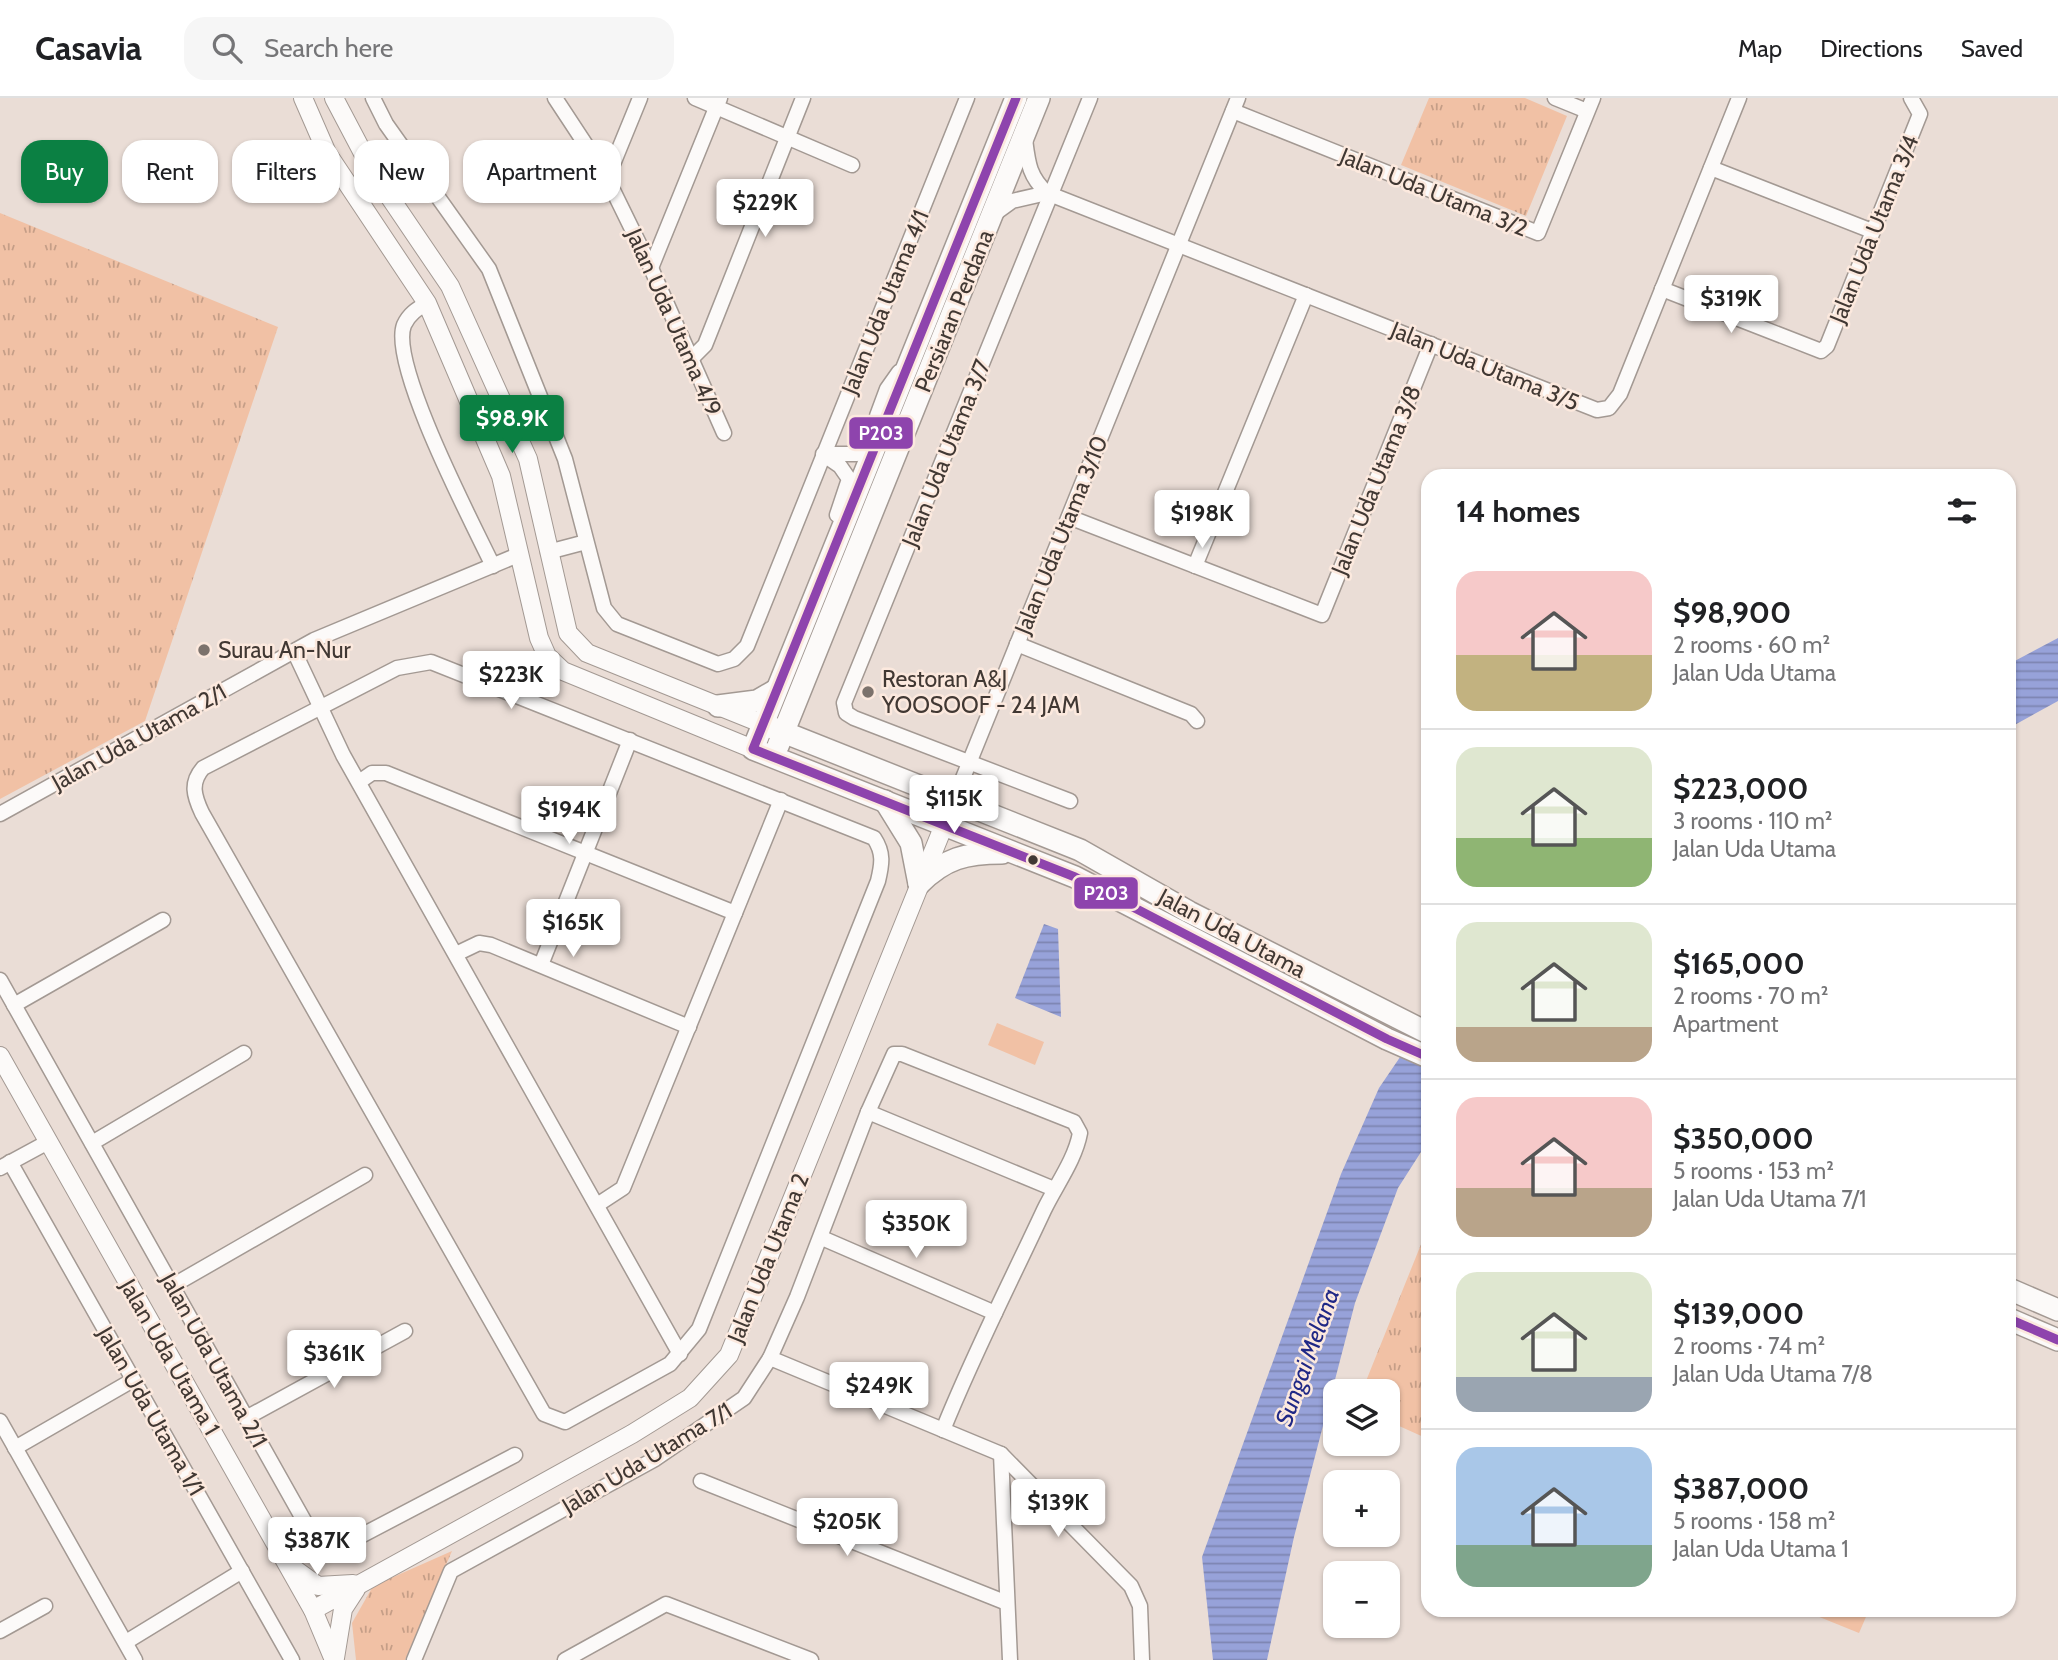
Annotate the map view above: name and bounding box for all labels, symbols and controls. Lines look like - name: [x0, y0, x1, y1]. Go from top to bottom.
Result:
- search box: [184, 17, 674, 80]
- text: Casavia: [35, 28, 142, 68]
- icon: search: [208, 29, 246, 67]
- text: Search here: [264, 32, 393, 64]
- text: Map: [1738, 34, 1782, 63]
- text: Directions: [1820, 34, 1923, 63]
- text: Saved: [1961, 34, 2023, 63]
- street label: Jalan Uda Utama 3/4: [1823, 131, 1925, 328]
- chip: Buy: [21, 140, 108, 203]
- chip: Rent: [122, 140, 218, 203]
- chip: Filters: [232, 140, 340, 203]
- chip: New: [354, 140, 449, 203]
- chip: Apartment: [463, 140, 621, 203]
- street label: Jalan Uda Utama 3/2: [1335, 141, 1532, 242]
- pin: $229K: [716, 180, 814, 239]
- text: $229K: [732, 188, 798, 216]
- street label: Jalan Uda Utama 4/1: [835, 206, 935, 399]
- street label: Jalan Uda Utama 4/9: [620, 223, 728, 420]
- street label: Persiaran Perdana: [909, 226, 999, 396]
- pin: $319K: [1682, 275, 1780, 335]
- text: $319K: [1700, 284, 1762, 312]
- street label: Jalan Uda Utama 3/5: [1386, 315, 1583, 417]
- street label: Jalan Uda Utama 3/7: [895, 355, 997, 552]
- street label: Jalan Uda Utama 3/8: [1325, 381, 1427, 580]
- pin: $98.9K: [455, 396, 569, 455]
- text: $98.9K: [476, 404, 548, 432]
- line badge: P203: [848, 416, 914, 450]
- text: P203: [858, 422, 904, 445]
- street label: Jalan Uda Utama 3/10: [1008, 432, 1114, 639]
- pin: $198K: [1153, 490, 1251, 550]
- icon: filters: [1943, 492, 1981, 530]
- text: 14 homes: [1456, 493, 1580, 530]
- text: $198K: [1170, 499, 1234, 527]
- text: $98,900: [1673, 594, 1791, 631]
- icon: home: [1512, 599, 1596, 683]
- text: 2 rooms · 60 m²: [1673, 631, 1830, 659]
- place label: Surau An-Nur: [218, 636, 351, 664]
- marker: Surau An-Nur: [196, 642, 212, 658]
- pin: $223K: [462, 652, 560, 711]
- text: Jalan Uda Utama: [1673, 659, 1836, 687]
- text: $223K: [479, 660, 543, 688]
- place label: Restoran A&J YOOSOOF - 24 JAM: [881, 665, 1080, 719]
- street label: Jalan Uda Utama 2/1: [46, 677, 231, 797]
- marker: Restoran A&J YOOSOOF - 24 JAM: [860, 684, 876, 700]
- text: $223,000: [1673, 770, 1809, 807]
- icon: home: [1512, 775, 1596, 859]
- pin: $115K: [905, 776, 1003, 835]
- text: $115K: [925, 784, 983, 812]
- pin: $194K: [520, 786, 618, 846]
- text: $194K: [537, 795, 601, 823]
- text: 3 rooms · 110 m²: [1673, 807, 1832, 835]
- text: Jalan Uda Utama: [1673, 835, 1836, 863]
- unlabelled marker: [1026, 853, 1040, 867]
- line badge: P203: [1073, 876, 1139, 910]
- text: P203: [1083, 882, 1129, 905]
- street label: Jalan Uda Utama: [1153, 882, 1311, 984]
- pin: $165K: [524, 900, 622, 959]
- text: $165K: [542, 908, 604, 936]
- text: $165,000: [1673, 945, 1805, 982]
- icon: home: [1512, 950, 1596, 1034]
- text: 2 rooms · 70 m²: [1673, 982, 1828, 1010]
- text: Apartment: [1673, 1010, 1778, 1038]
- text: $350,000: [1673, 1120, 1814, 1157]
- icon: home: [1512, 1125, 1596, 1209]
- text: 5 rooms · 153 m²: [1673, 1157, 1834, 1185]
- street label: Jalan Uda Utama 2: [721, 1169, 815, 1348]
- text: Jalan Uda Utama 7/1: [1673, 1185, 1866, 1213]
- pin: $350K: [867, 1200, 965, 1260]
- text: $350K: [882, 1209, 950, 1237]
- street label: Jalan Uda Utama 2/1: [154, 1267, 274, 1452]
- street label: Jalan Uda Utama 1: [113, 1273, 226, 1440]
- water label: Sungai Melana: [1269, 1285, 1345, 1429]
- text: $139,000: [1673, 1295, 1804, 1332]
- icon: home: [1512, 1300, 1596, 1384]
- street label: Jalan Uda Utama 1/1: [91, 1321, 211, 1501]
- pin: $361K: [285, 1330, 383, 1390]
- text: 2 rooms · 74 m²: [1673, 1332, 1825, 1360]
- text: $361K: [303, 1339, 365, 1367]
- text: Jalan Uda Utama 7/8: [1673, 1360, 1873, 1388]
- pin: $249K: [830, 1362, 928, 1422]
- text: $249K: [845, 1371, 913, 1399]
- map controls: [1323, 1379, 1400, 1638]
- button: layers: [1323, 1379, 1400, 1456]
- street label: Jalan Uda Utama 7/1: [556, 1396, 737, 1520]
- button: +: [1323, 1470, 1400, 1547]
- text: $387,000: [1673, 1470, 1809, 1507]
- icon: home: [1512, 1475, 1596, 1559]
- pin: $139K: [1009, 1480, 1107, 1539]
- text: $139K: [1027, 1488, 1089, 1516]
- pin: $205K: [798, 1498, 896, 1558]
- text: $205K: [813, 1507, 881, 1535]
- text: 5 rooms · 158 m²: [1673, 1507, 1835, 1535]
- pin: $387K: [268, 1518, 366, 1577]
- text: $387K: [284, 1526, 350, 1554]
- text: Jalan Uda Utama 1: [1673, 1535, 1849, 1563]
- button: −: [1323, 1561, 1400, 1638]

